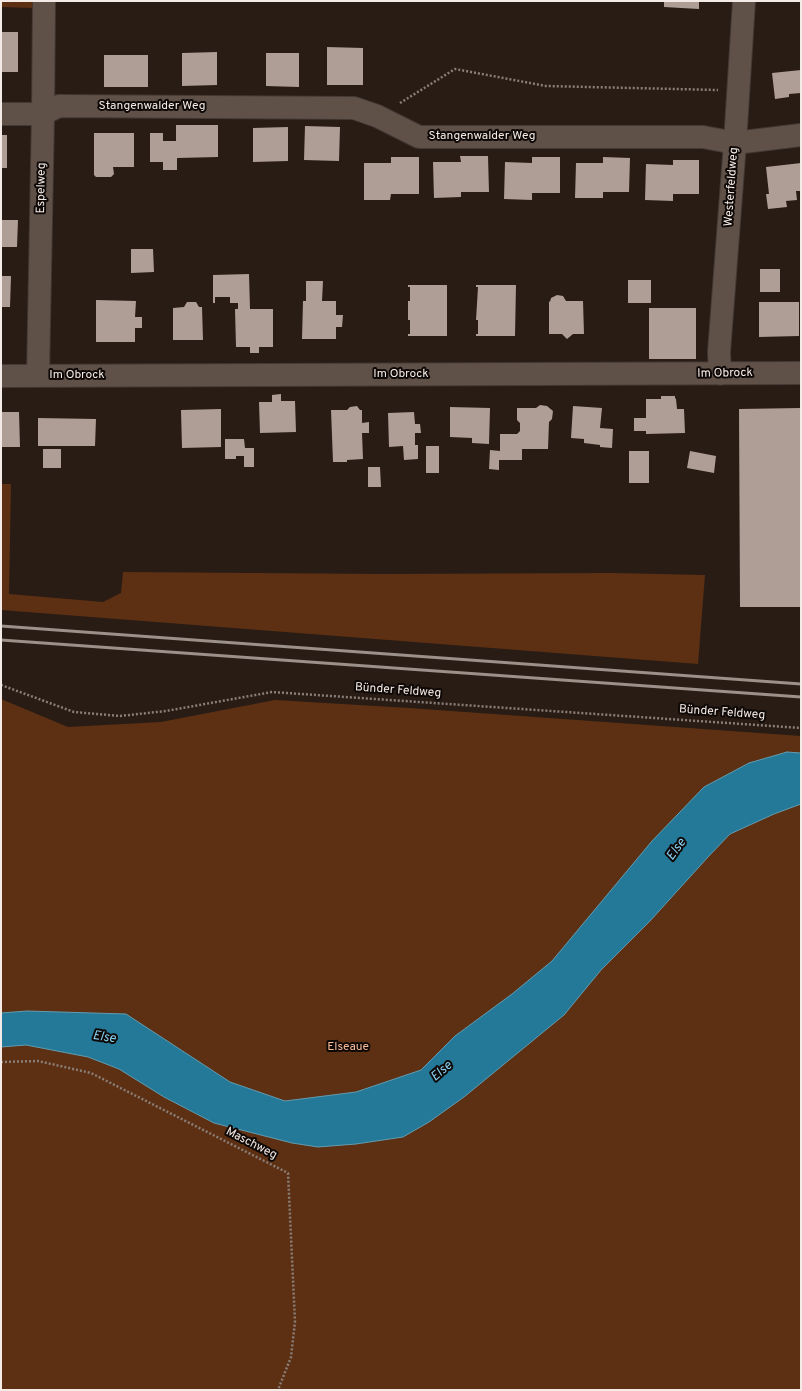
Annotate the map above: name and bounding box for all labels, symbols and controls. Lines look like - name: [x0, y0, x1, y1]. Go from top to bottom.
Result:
- street label: Stangenwalder Weg: [99, 100, 205, 114]
- street label: Stangenwalder Weg: [429, 130, 535, 144]
- street label: Westerfeldweg: [722, 147, 742, 227]
- street label: Espelweg: [34, 162, 50, 214]
- street label: Im Obrock: [697, 366, 753, 382]
- street label: Im Obrock: [373, 368, 429, 382]
- street label: Im Obrock: [49, 369, 105, 383]
- street label: Bünder Feldweg: [354, 681, 442, 701]
- street label: Bünder Feldweg: [678, 703, 766, 723]
- water label: Else: [664, 836, 690, 864]
- water label: Else: [91, 1028, 117, 1048]
- park label: Elseaue: [327, 1041, 369, 1055]
- water label: Else: [428, 1058, 456, 1086]
- street label: Maschweg: [223, 1125, 279, 1163]

